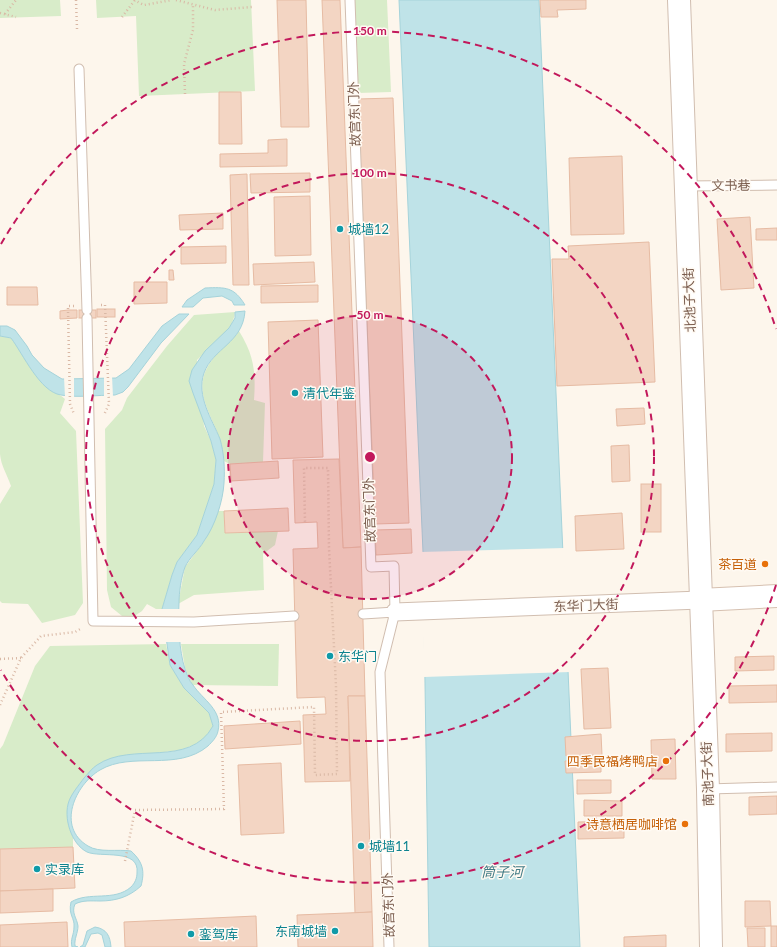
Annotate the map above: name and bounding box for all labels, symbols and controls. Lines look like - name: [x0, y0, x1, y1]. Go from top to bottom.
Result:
- text: 150 m: [353, 23, 387, 38]
- street label: 故宫东门外: [345, 81, 363, 147]
- text: 100 m: [353, 165, 387, 180]
- street label: 文书巷: [711, 177, 751, 193]
- place label: 城墙12: [348, 221, 389, 237]
- marker: 城墙12: [335, 224, 345, 234]
- street label: 北池子大街: [680, 267, 698, 333]
- text: 50 m: [357, 307, 383, 322]
- place label: 清代年鉴: [303, 385, 355, 401]
- marker: 清代年鉴: [290, 388, 300, 398]
- centre of rings: [363, 450, 377, 464]
- street label: 故宫东门外: [360, 477, 378, 543]
- place label: 茶百道: [718, 556, 757, 572]
- marker: 茶百道: [760, 559, 770, 569]
- street label: 东华门大街: [553, 596, 619, 614]
- place label: 东华门: [338, 648, 377, 664]
- marker: 东华门: [325, 651, 335, 661]
- street label: 南池子大街: [698, 741, 716, 807]
- place label: 四季民福烤鸭店: [567, 753, 658, 769]
- marker: 四季民福烤鸭店: [661, 756, 671, 766]
- place label: 诗意栖居咖啡馆: [586, 816, 677, 832]
- marker: 诗意栖居咖啡馆: [680, 819, 690, 829]
- place label: 城墙11: [369, 838, 410, 854]
- marker: 城墙11: [356, 841, 366, 851]
- place label: 实录库: [45, 861, 84, 877]
- water label: 筒子河: [481, 863, 526, 880]
- marker: 实录库: [32, 864, 42, 874]
- street label: 故宫东门外: [379, 872, 397, 938]
- place label: 东南城墙: [275, 923, 327, 939]
- place label: 銮驾库: [199, 926, 238, 942]
- marker: 东南城墙: [330, 926, 340, 936]
- marker: 銮驾库: [186, 929, 196, 939]

